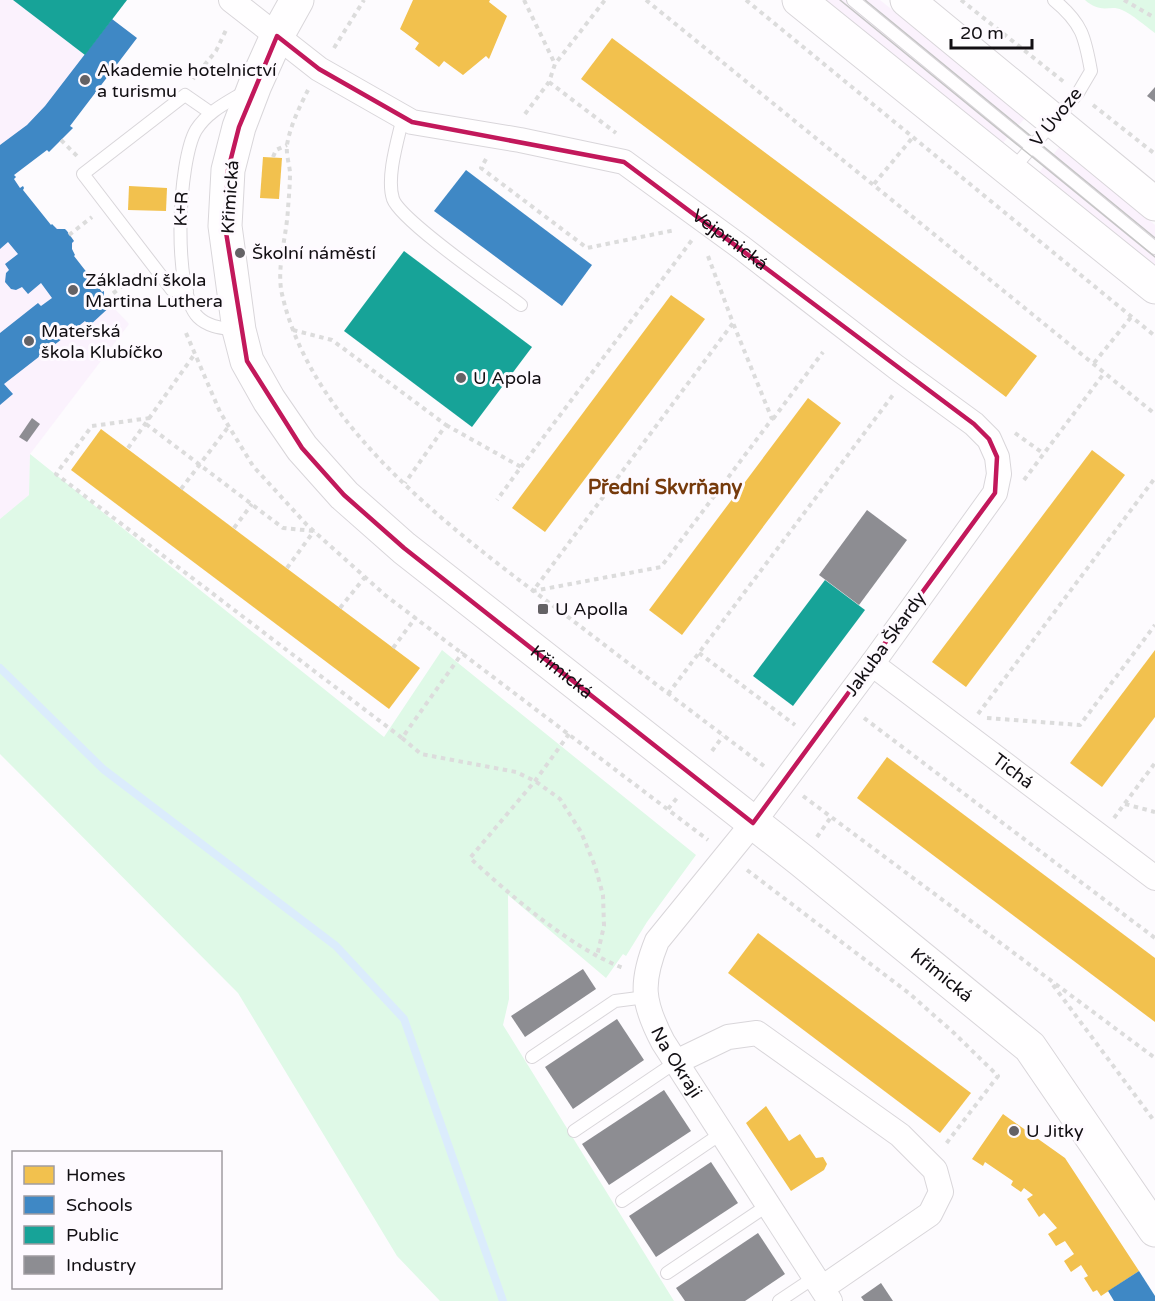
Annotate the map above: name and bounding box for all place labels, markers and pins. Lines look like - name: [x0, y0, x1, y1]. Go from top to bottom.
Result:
- place label: Akademie hotelnictví a turismu: [97, 59, 277, 102]
- marker: Akademie hotelnictví a turismu: [78, 73, 92, 87]
- place label: Školní náměstí: [252, 242, 376, 264]
- marker: Školní náměstí: [233, 246, 247, 260]
- place label: Základní škola Martina Luthera: [85, 269, 223, 312]
- marker: Základní škola Martina Luthera: [66, 283, 80, 297]
- place label: Mateřská škola Klubíčko: [41, 320, 163, 363]
- marker: Mateřská škola Klubíčko: [22, 334, 36, 348]
- place label: U Apola: [473, 367, 542, 389]
- marker: U Apola: [454, 371, 468, 385]
- place label: U Apolla: [555, 598, 628, 620]
- marker: U Apolla: [536, 602, 550, 616]
- place label: U Jitky: [1026, 1120, 1084, 1142]
- marker: U Jitky: [1007, 1124, 1021, 1138]

